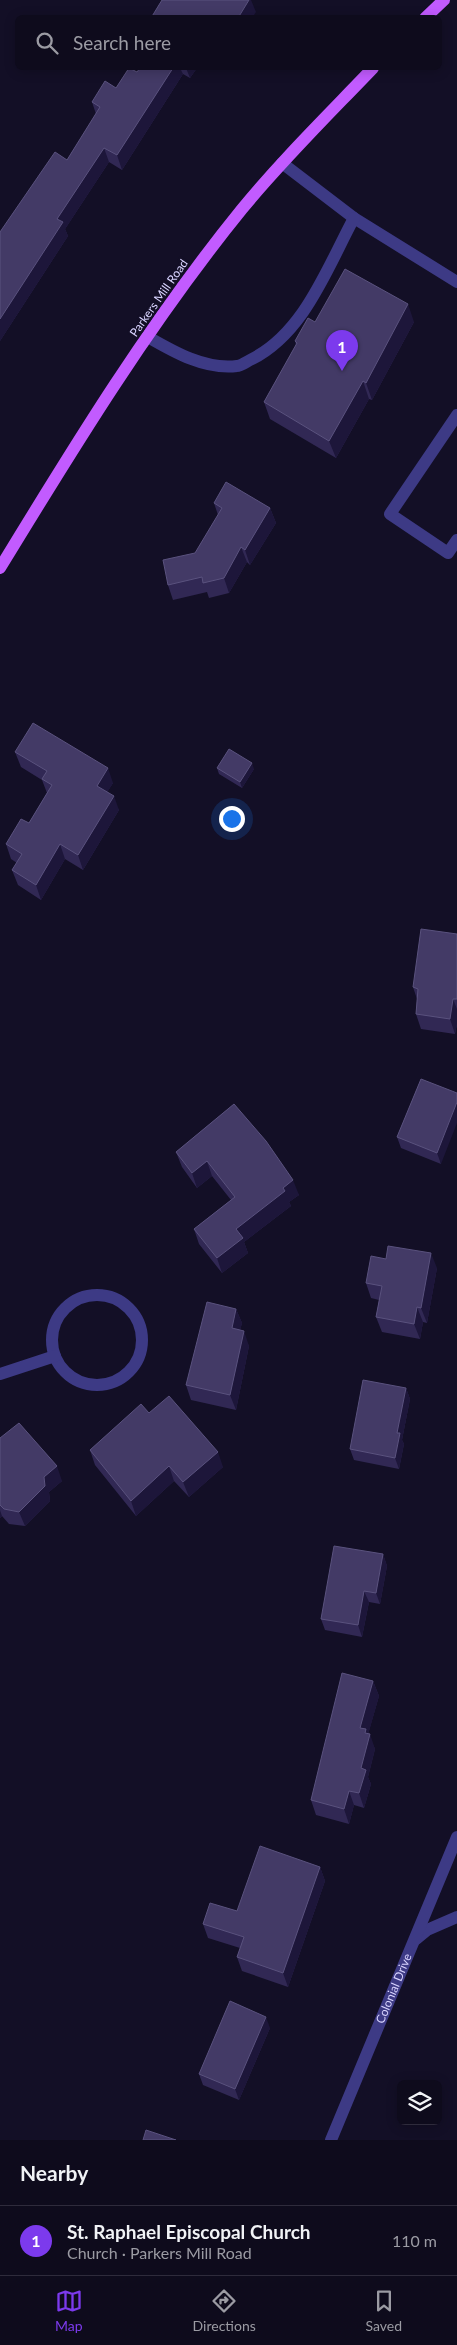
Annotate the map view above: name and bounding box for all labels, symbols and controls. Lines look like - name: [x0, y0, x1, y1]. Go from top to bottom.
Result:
- search box: [15, 15, 442, 70]
- icon: search: [33, 29, 61, 57]
- text: Search here: [73, 31, 171, 54]
- street label: Parkers Mill Road: [126, 256, 191, 339]
- pin: 1: [326, 330, 358, 371]
- your location: [219, 806, 245, 832]
- street label: Colonial Drive: [372, 1951, 415, 2026]
- map controls: [397, 2080, 442, 2125]
- button: layers: [397, 2080, 442, 2125]
- text: Nearby: [20, 2160, 88, 2185]
- text: St. Raphael Episcopal Church: [67, 2220, 311, 2243]
- text: 1: [31, 2231, 41, 2250]
- text: 110 m: [392, 2231, 437, 2250]
- text: Church · Parkers Mill Road: [67, 2243, 252, 2262]
- tab: Map: [55, 2287, 83, 2334]
- tab: Directions: [193, 2287, 256, 2334]
- tab: Saved: [366, 2287, 402, 2334]

